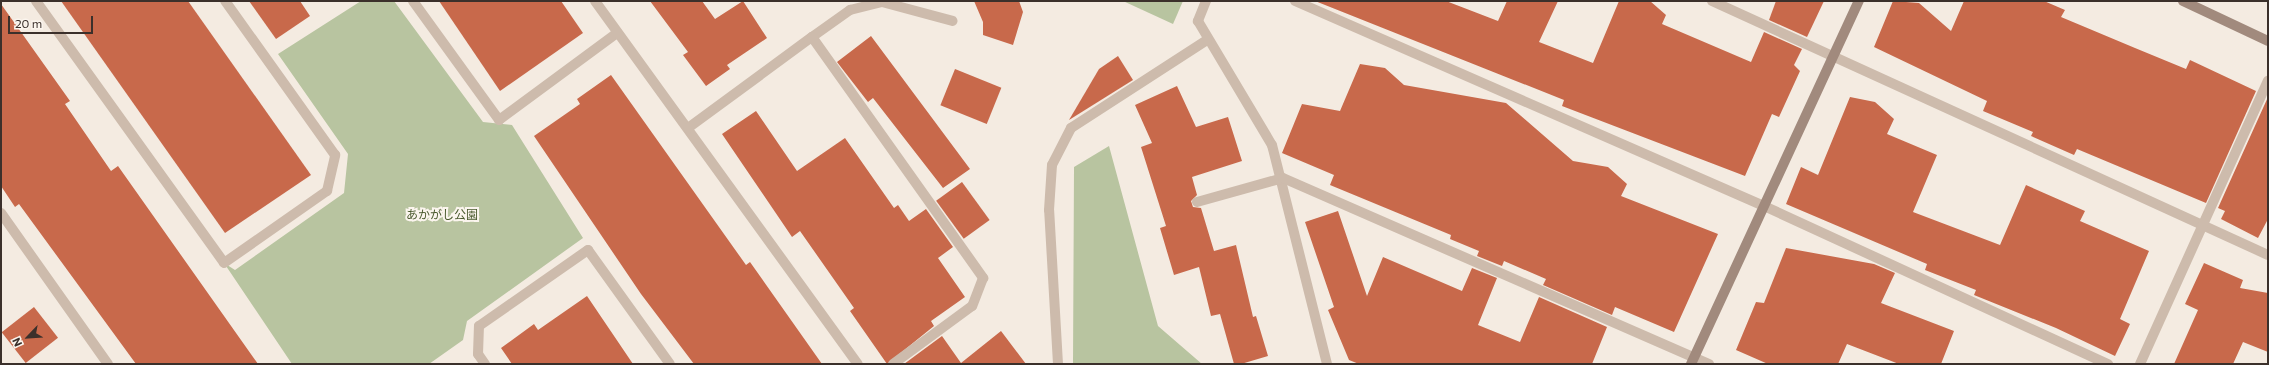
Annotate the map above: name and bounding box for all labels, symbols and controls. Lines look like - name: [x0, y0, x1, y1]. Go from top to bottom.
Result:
- scale bar: [10, 8, 95, 34]
- text: 20 m: [15, 16, 42, 30]
- park label: あかがし公園: [406, 208, 478, 222]
- north arrow: [8, 317, 48, 357]
- text: N: [9, 336, 24, 349]

